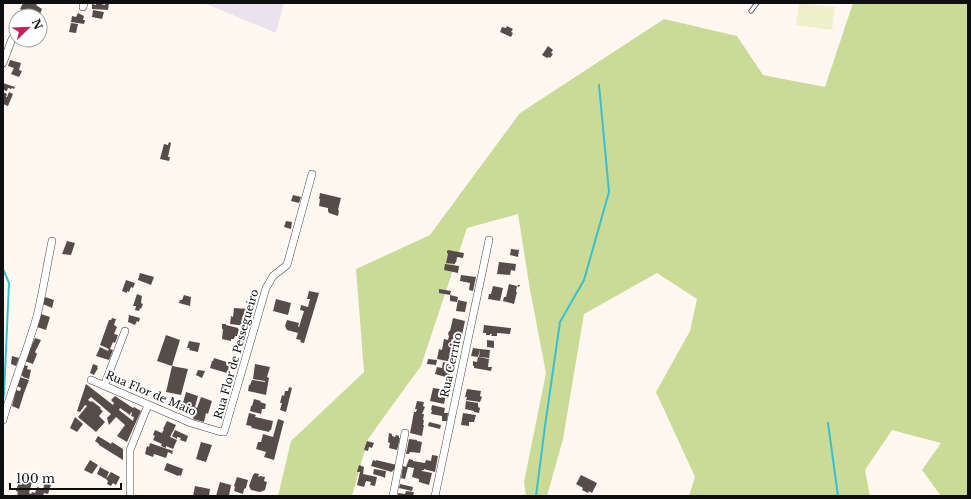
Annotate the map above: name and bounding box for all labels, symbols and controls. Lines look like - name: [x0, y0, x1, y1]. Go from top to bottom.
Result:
- north arrow: [8, 8, 48, 48]
- text: N: [29, 17, 46, 32]
- street label: Rua Flor de Pessegueiro: [211, 287, 261, 421]
- street label: Rua Cerrito: [437, 331, 465, 399]
- street label: Rua Flor de Maio: [103, 368, 199, 418]
- scale bar: [10, 465, 121, 491]
- text: 100 m: [16, 471, 55, 486]

